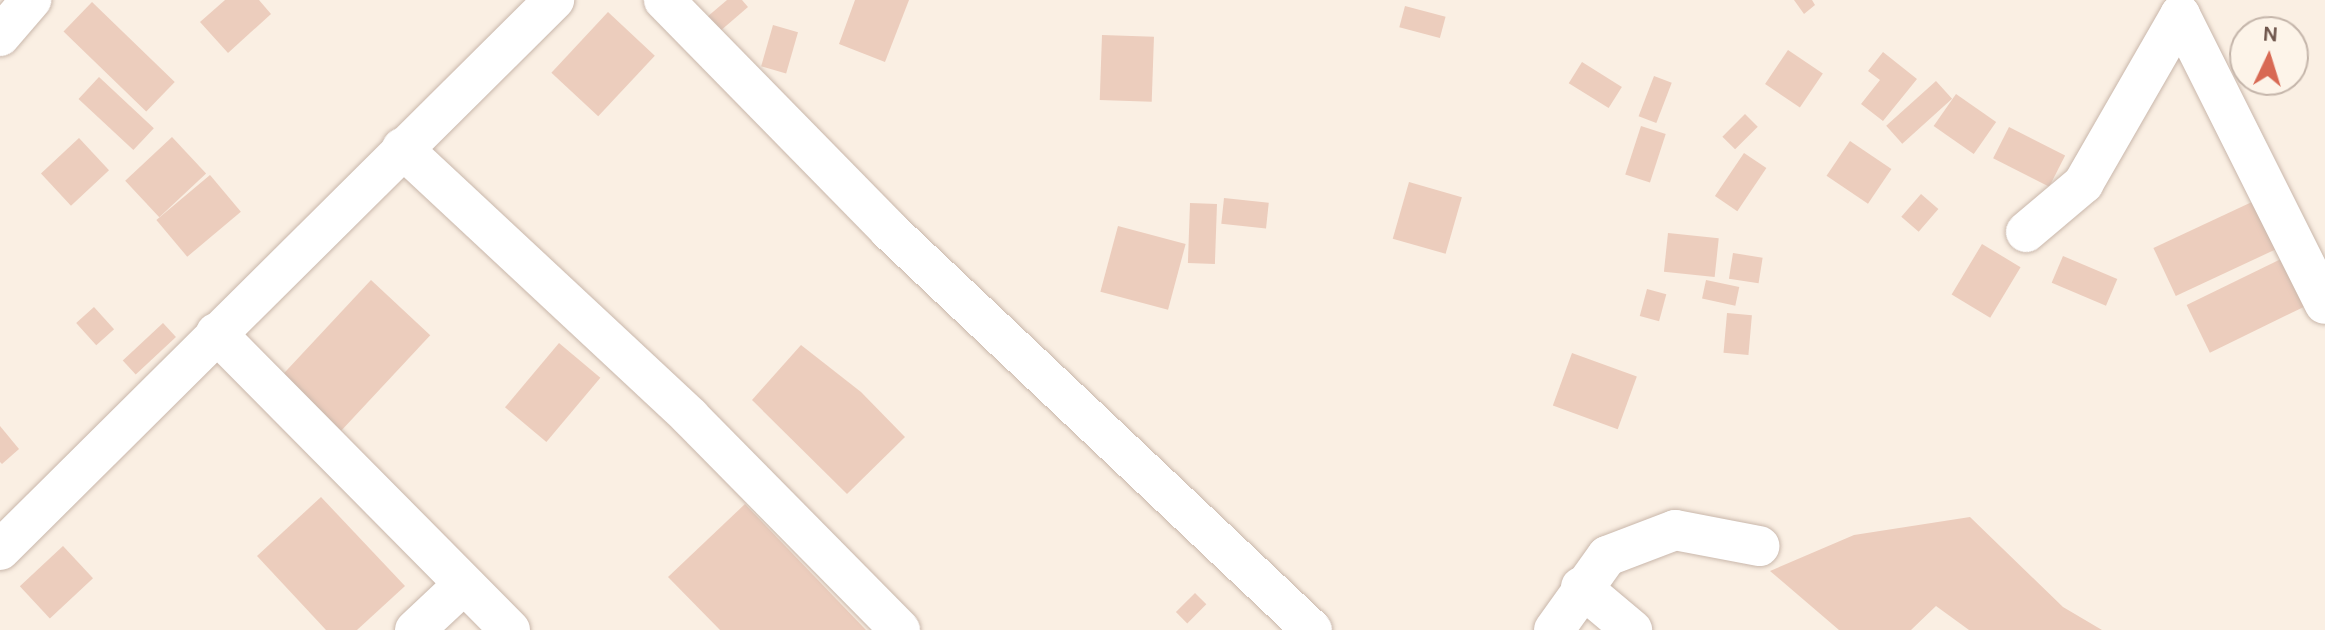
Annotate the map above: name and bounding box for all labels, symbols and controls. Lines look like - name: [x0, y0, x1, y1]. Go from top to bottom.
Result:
- north arrow: [2229, 16, 2309, 96]
- text: N: [2262, 21, 2279, 48]

